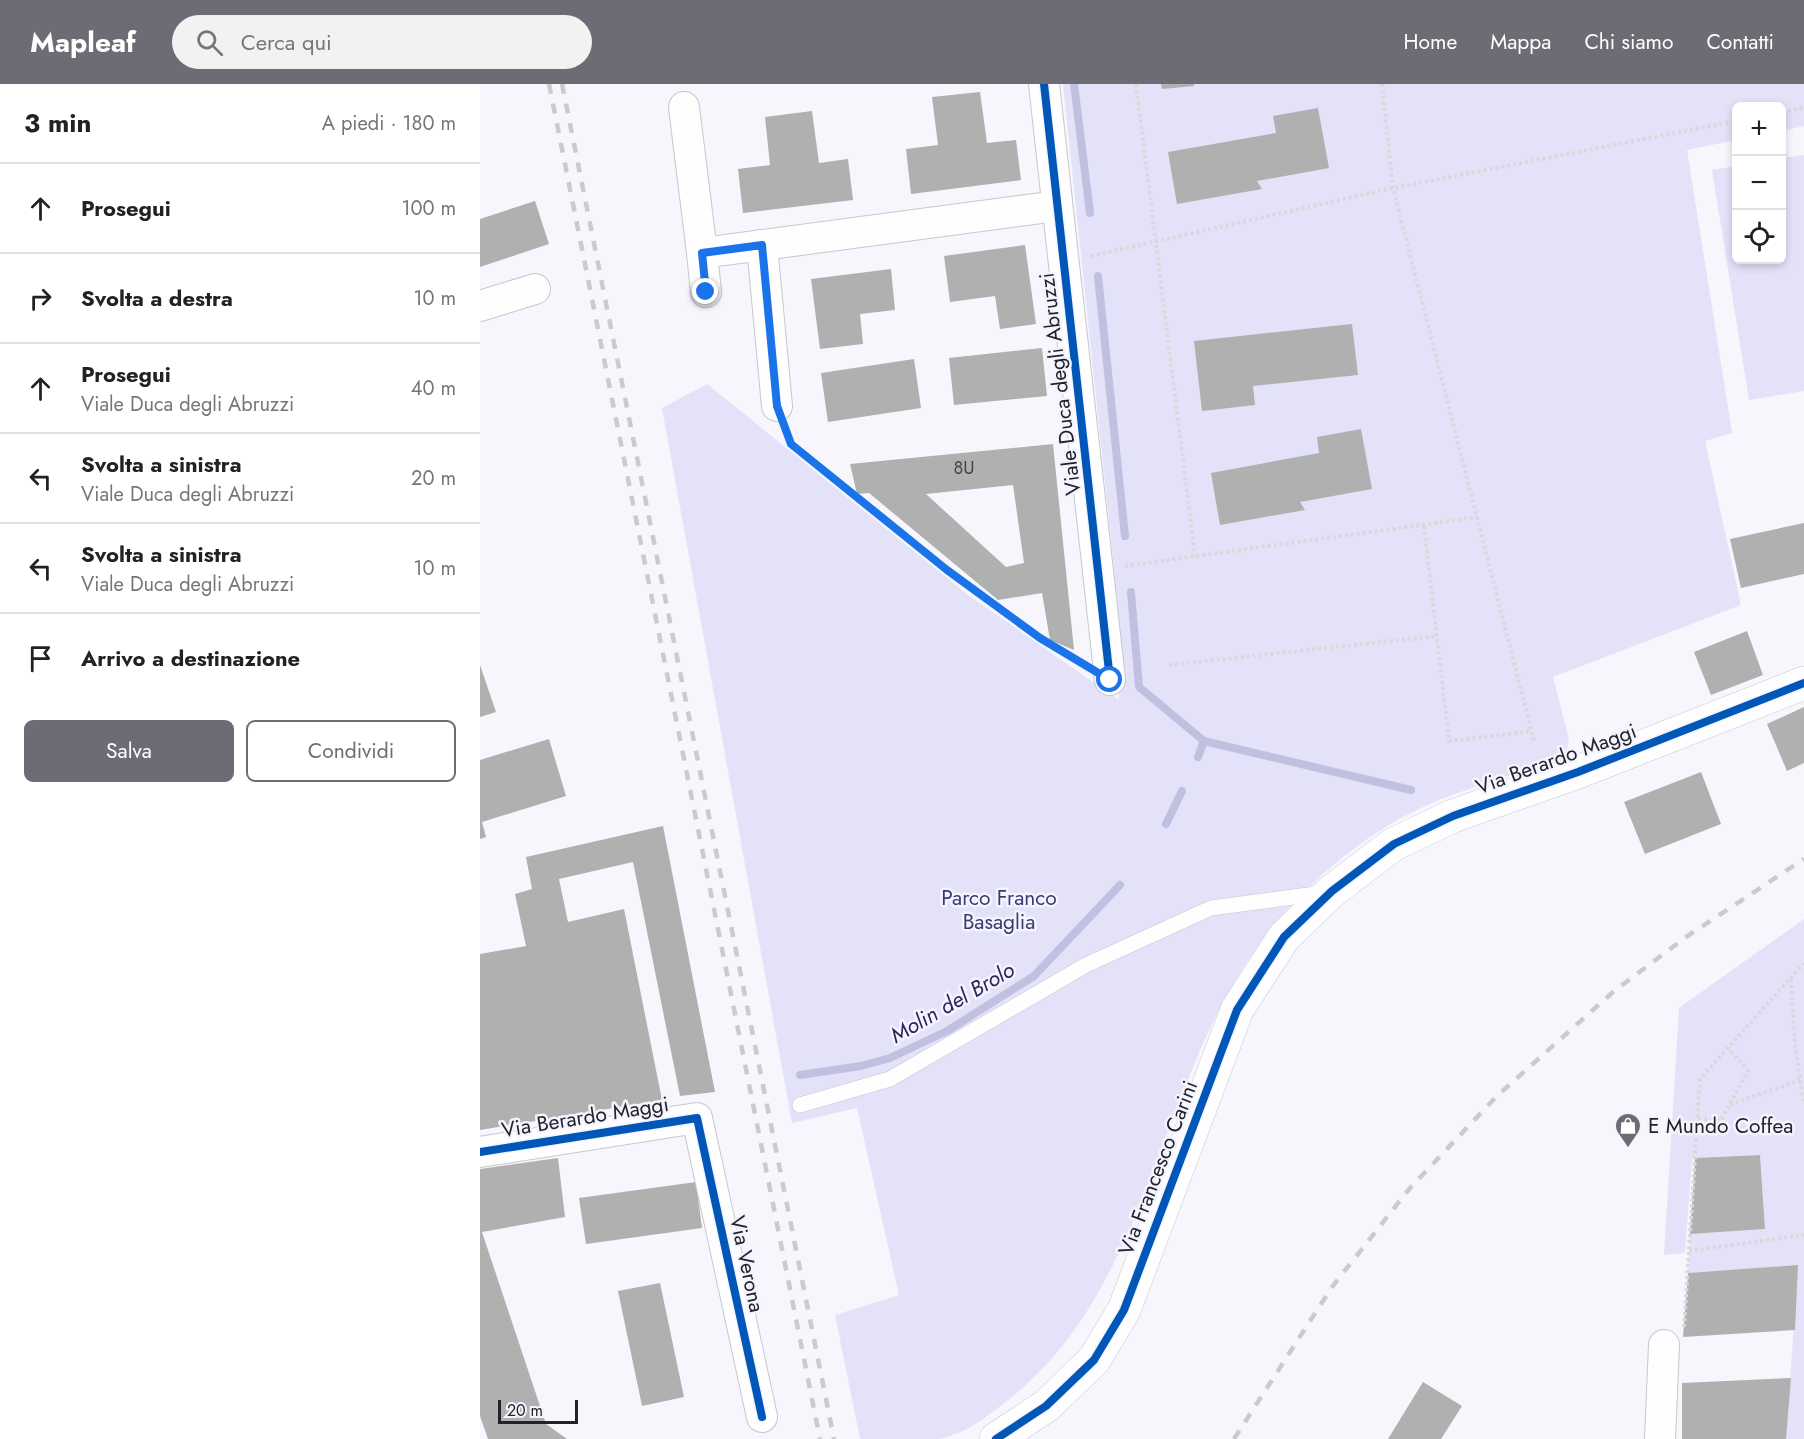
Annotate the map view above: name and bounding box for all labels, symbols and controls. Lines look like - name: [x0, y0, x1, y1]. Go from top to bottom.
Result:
- search box: [172, 15, 592, 69]
- text: Mapleaf: [30, 22, 136, 63]
- icon: search: [193, 26, 226, 59]
- text: Cerca qui: [241, 26, 332, 58]
- text: Home: [1404, 27, 1457, 57]
- text: Mappa: [1490, 27, 1551, 57]
- text: Chi siamo: [1584, 27, 1673, 57]
- text: Contatti: [1706, 27, 1774, 57]
- map controls: [1732, 102, 1786, 264]
- button: +: [1732, 102, 1786, 156]
- text: 3 min: [24, 104, 91, 142]
- text: A piedi · 180 m: [322, 109, 456, 138]
- button: −: [1732, 156, 1786, 210]
- icon: ahead: [24, 192, 57, 225]
- text: Prosegui: [81, 192, 171, 224]
- text: 100 m: [401, 194, 456, 223]
- button: locate: [1732, 210, 1786, 264]
- street label: Viale Duca degli Abruzzi: [1031, 271, 1089, 497]
- route end: [692, 278, 718, 304]
- icon: right: [24, 282, 57, 315]
- text: Svolta a destra: [81, 282, 233, 314]
- text: 10 m: [413, 284, 456, 313]
- text: Prosegui: [81, 358, 171, 390]
- icon: ahead: [24, 372, 57, 405]
- text: 40 m: [411, 374, 456, 403]
- text: Viale Duca degli Abruzzi: [81, 390, 294, 419]
- text: Svolta a sinistra: [81, 448, 242, 480]
- house number: 8U: [953, 455, 975, 481]
- icon: left: [24, 462, 57, 495]
- text: 20 m: [411, 464, 456, 493]
- text: Viale Duca degli Abruzzi: [81, 480, 294, 509]
- text: Svolta a sinistra: [81, 538, 242, 570]
- icon: left: [24, 552, 57, 585]
- text: 10 m: [413, 554, 456, 583]
- text: Viale Duca degli Abruzzi: [81, 570, 294, 599]
- icon: arrive: [24, 642, 57, 675]
- text: Arrivo a destinazione: [81, 642, 300, 674]
- route start: [1096, 666, 1122, 692]
- street label: Via Berardo Maggi: [1471, 716, 1641, 802]
- button: Salva: [24, 720, 234, 782]
- button: Condividi: [246, 720, 456, 782]
- park label: Parco Franco Basaglia: [941, 883, 1057, 937]
- water label: Molin del Brolo: [884, 953, 1021, 1051]
- street label: Via Francesco Carini: [1111, 1076, 1205, 1260]
- street label: Via Berardo Maggi: [499, 1089, 671, 1145]
- shop icon: E Mundo Coffea: [1613, 1111, 1643, 1149]
- place label: E Mundo Coffea: [1648, 1111, 1793, 1141]
- street label: Via Verona: [722, 1213, 772, 1315]
- scale bar: [498, 1397, 578, 1424]
- text: 20 m: [507, 1399, 543, 1422]

